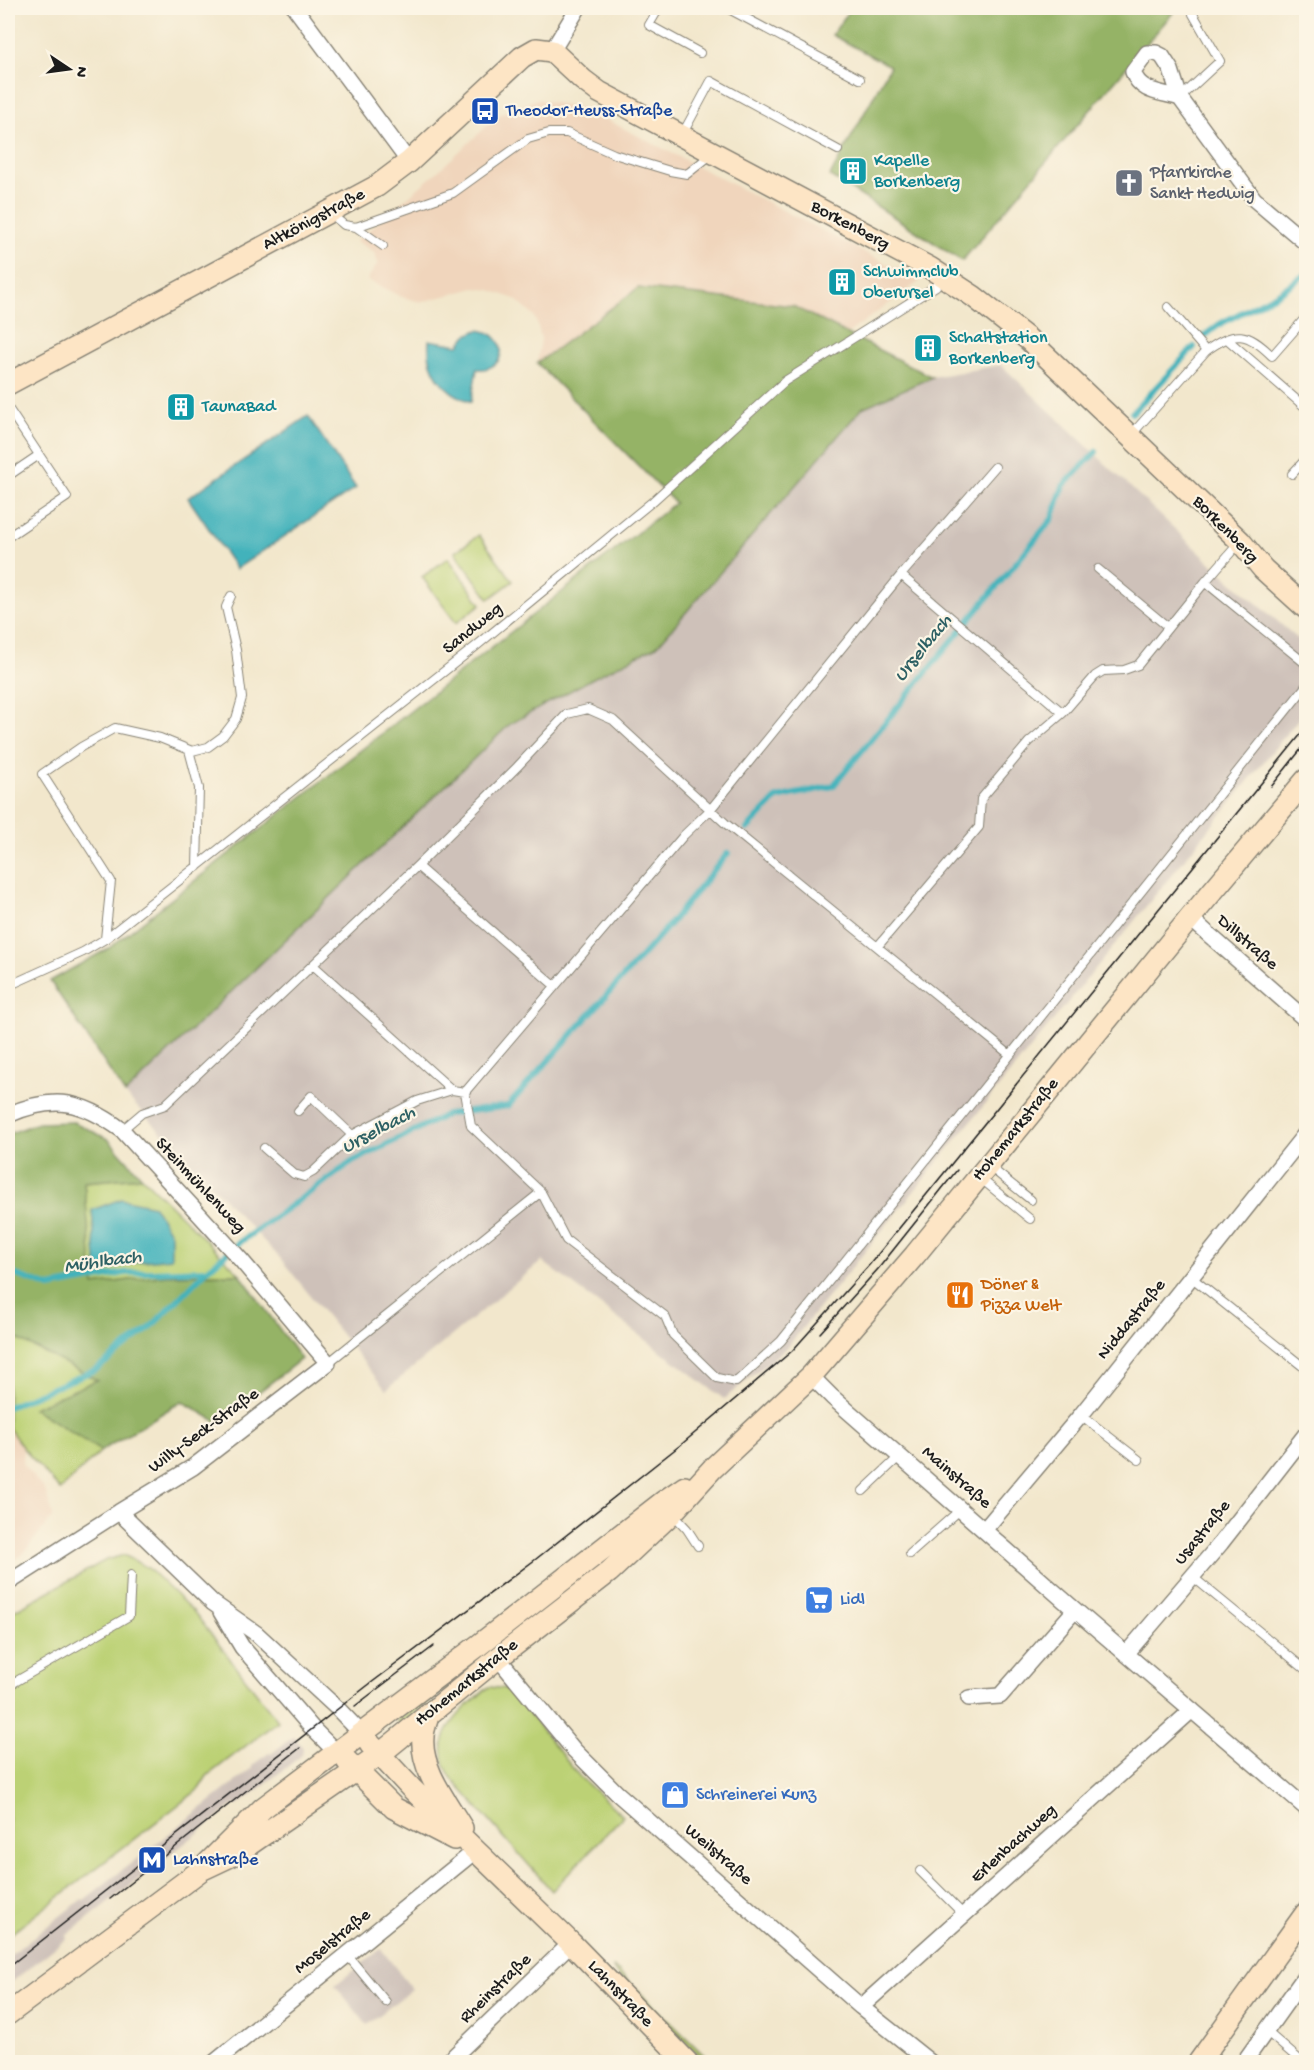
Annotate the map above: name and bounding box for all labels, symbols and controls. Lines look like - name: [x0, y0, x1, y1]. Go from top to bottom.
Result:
- north arrow: [39, 39, 99, 99]
- text: N: [70, 64, 91, 79]
- bus stop icon: Theodor-Heuss-Straße: [469, 95, 501, 127]
- place label: Theodor-Heuss-Straße: [505, 101, 673, 122]
- place label: Kapelle Borkenberg: [873, 151, 960, 193]
- building icon: Kapelle Borkenberg: [837, 155, 869, 187]
- place label: Pfarrkirche Sankt Hedwig: [1149, 163, 1255, 205]
- church icon: Pfarrkirche Sankt Hedwig: [1113, 167, 1145, 199]
- street label: Altkönigstraße: [259, 184, 369, 256]
- street label: Borkenberg: [806, 196, 893, 256]
- place label: Schwimmclub Oberursel: [863, 262, 959, 304]
- building icon: Schwimmclub Oberursel: [826, 266, 858, 298]
- place label: Schaltstation Borkenberg: [948, 328, 1048, 370]
- building icon: Schaltstation Borkenberg: [912, 332, 944, 364]
- building icon: TaunaBad: [165, 391, 197, 423]
- place label: TaunaBad: [201, 397, 277, 418]
- street label: Borkenberg: [1187, 491, 1262, 568]
- street label: Sandweg: [439, 599, 507, 659]
- water label: Urselbach: [890, 611, 958, 687]
- street label: Dillstraße: [1211, 910, 1282, 976]
- street label: Hohemarkstraße: [968, 1074, 1064, 1186]
- water label: Urselbach: [338, 1102, 420, 1160]
- street label: Steinmühlenweg: [150, 1134, 250, 1238]
- water label: Mühlbach: [63, 1246, 143, 1280]
- place label: Döner & Pizza Welt: [980, 1275, 1063, 1317]
- street label: Niddastraße: [1093, 1275, 1171, 1364]
- restaurant icon: Döner & Pizza Welt: [944, 1279, 976, 1311]
- street label: Willy-Seck-Straße: [145, 1383, 264, 1478]
- street label: Mainstraße: [917, 1442, 996, 1514]
- street label: Usastraße: [1170, 1496, 1236, 1570]
- supermarket icon: Lidl: [803, 1584, 835, 1616]
- place label: Lidl: [840, 1590, 865, 1611]
- street label: Hohemarkstraße: [411, 1635, 523, 1731]
- shop icon: Schreinerei Kunz: [659, 1779, 691, 1811]
- place label: Schreinerei Kunz: [696, 1785, 817, 1806]
- street label: Erlenbachweg: [967, 1800, 1061, 1888]
- street label: Weilstraße: [680, 1820, 757, 1891]
- metro station icon: Lahnstraße: [136, 1844, 168, 1876]
- place label: Lahnstraße: [173, 1850, 259, 1871]
- street label: Moselstraße: [291, 1904, 376, 1979]
- street label: Rheinstraße: [456, 1949, 537, 2028]
- street label: Lahnstraße: [583, 1956, 658, 2033]

